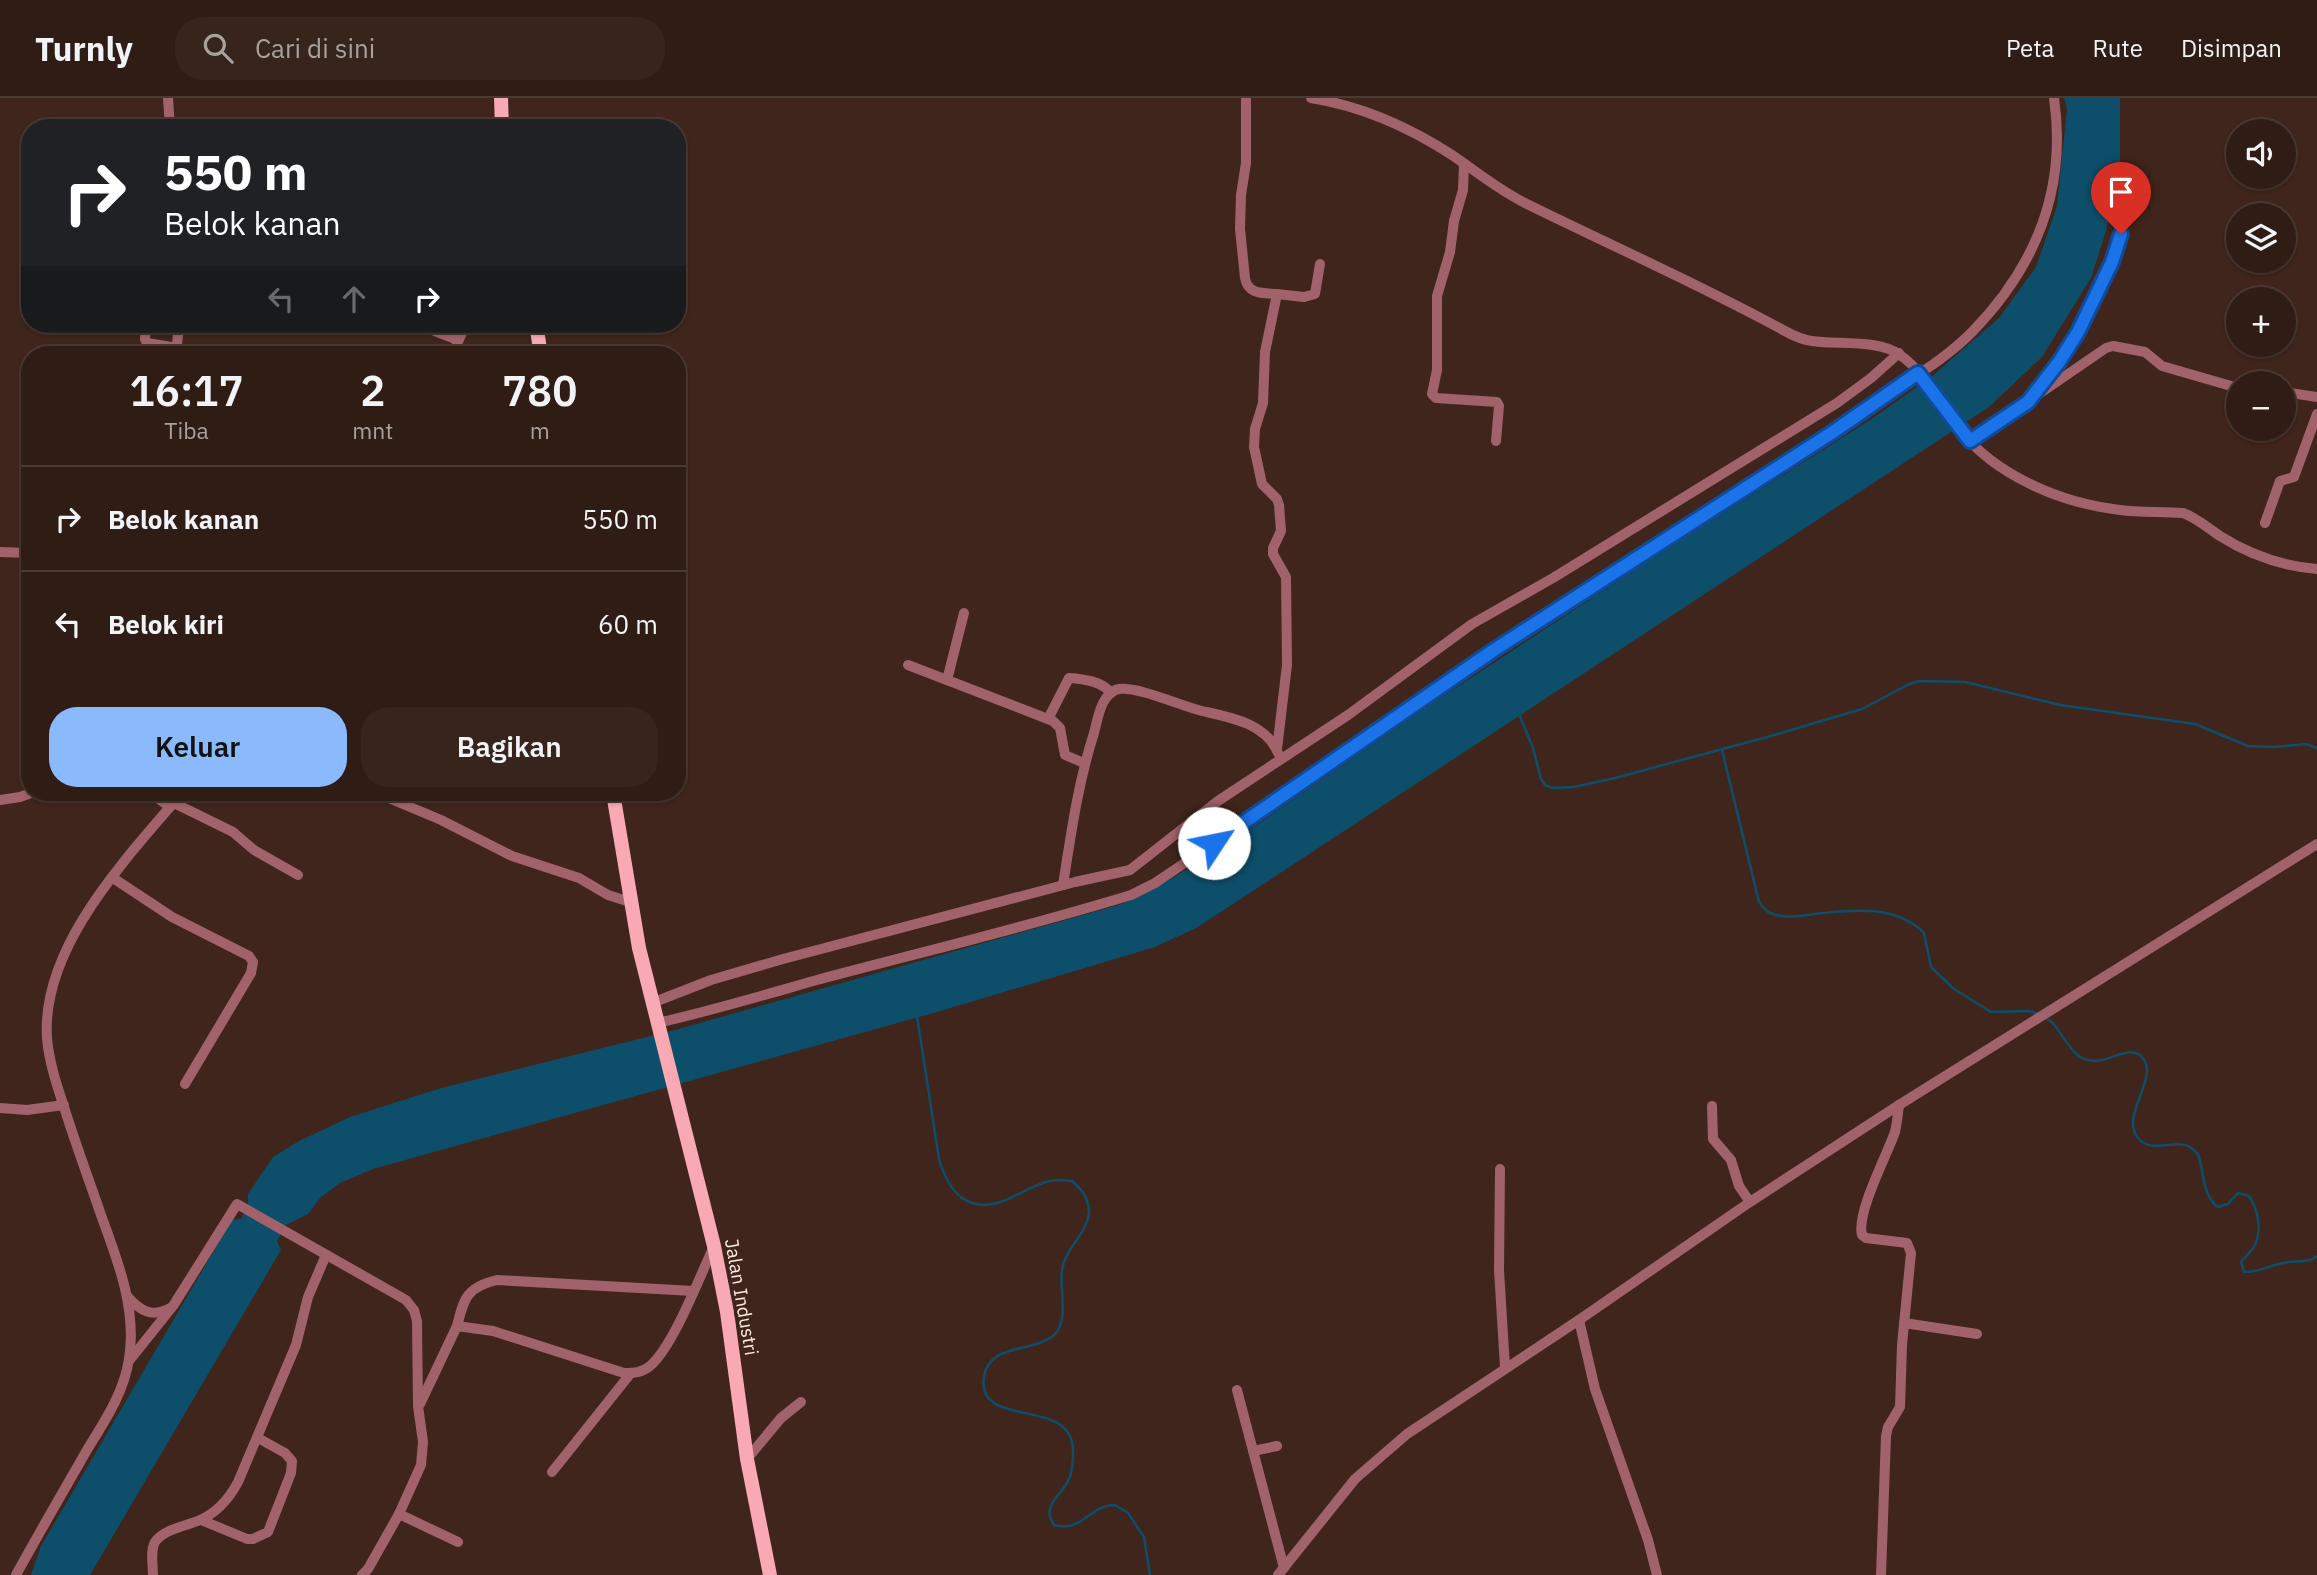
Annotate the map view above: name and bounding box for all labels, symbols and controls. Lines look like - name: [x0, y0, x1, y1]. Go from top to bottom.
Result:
- search box: [175, 17, 665, 80]
- text: Turnly: [35, 27, 133, 70]
- icon: search: [199, 29, 237, 67]
- text: Cari di sini: [255, 31, 375, 65]
- text: Peta: [2006, 32, 2054, 64]
- text: Rute: [2092, 32, 2143, 64]
- text: Disimpan: [2181, 32, 2282, 64]
- map controls: [2226, 119, 2296, 441]
- button: sound: [2226, 119, 2296, 189]
- text: 550 m: [164, 140, 308, 203]
- icon: right: [49, 147, 140, 238]
- pin: [2091, 162, 2151, 234]
- icon: arrive: [2102, 173, 2140, 211]
- text: Belok kanan: [164, 202, 341, 244]
- button: layers: [2226, 203, 2296, 273]
- icon: left: [262, 280, 300, 318]
- icon: ahead: [335, 280, 373, 318]
- icon: right: [408, 280, 446, 318]
- button: +: [2226, 287, 2296, 357]
- text: 16:17: [129, 363, 244, 418]
- text: 2: [360, 363, 385, 418]
- text: 780: [502, 363, 577, 418]
- button: −: [2226, 371, 2296, 441]
- text: Tiba: [164, 415, 209, 445]
- text: mnt: [352, 415, 393, 445]
- text: m: [530, 415, 550, 445]
- icon: right: [49, 500, 87, 538]
- text: Belok kanan: [108, 502, 259, 536]
- text: 550 m: [582, 502, 658, 536]
- icon: left: [49, 605, 87, 643]
- text: Belok kiri: [108, 607, 224, 641]
- text: 60 m: [598, 607, 658, 641]
- button: Keluar: [49, 707, 347, 787]
- button: Bagikan: [361, 707, 658, 787]
- position arrow: [1177, 806, 1251, 880]
- street label: Jalan Industri: [720, 1237, 764, 1357]

